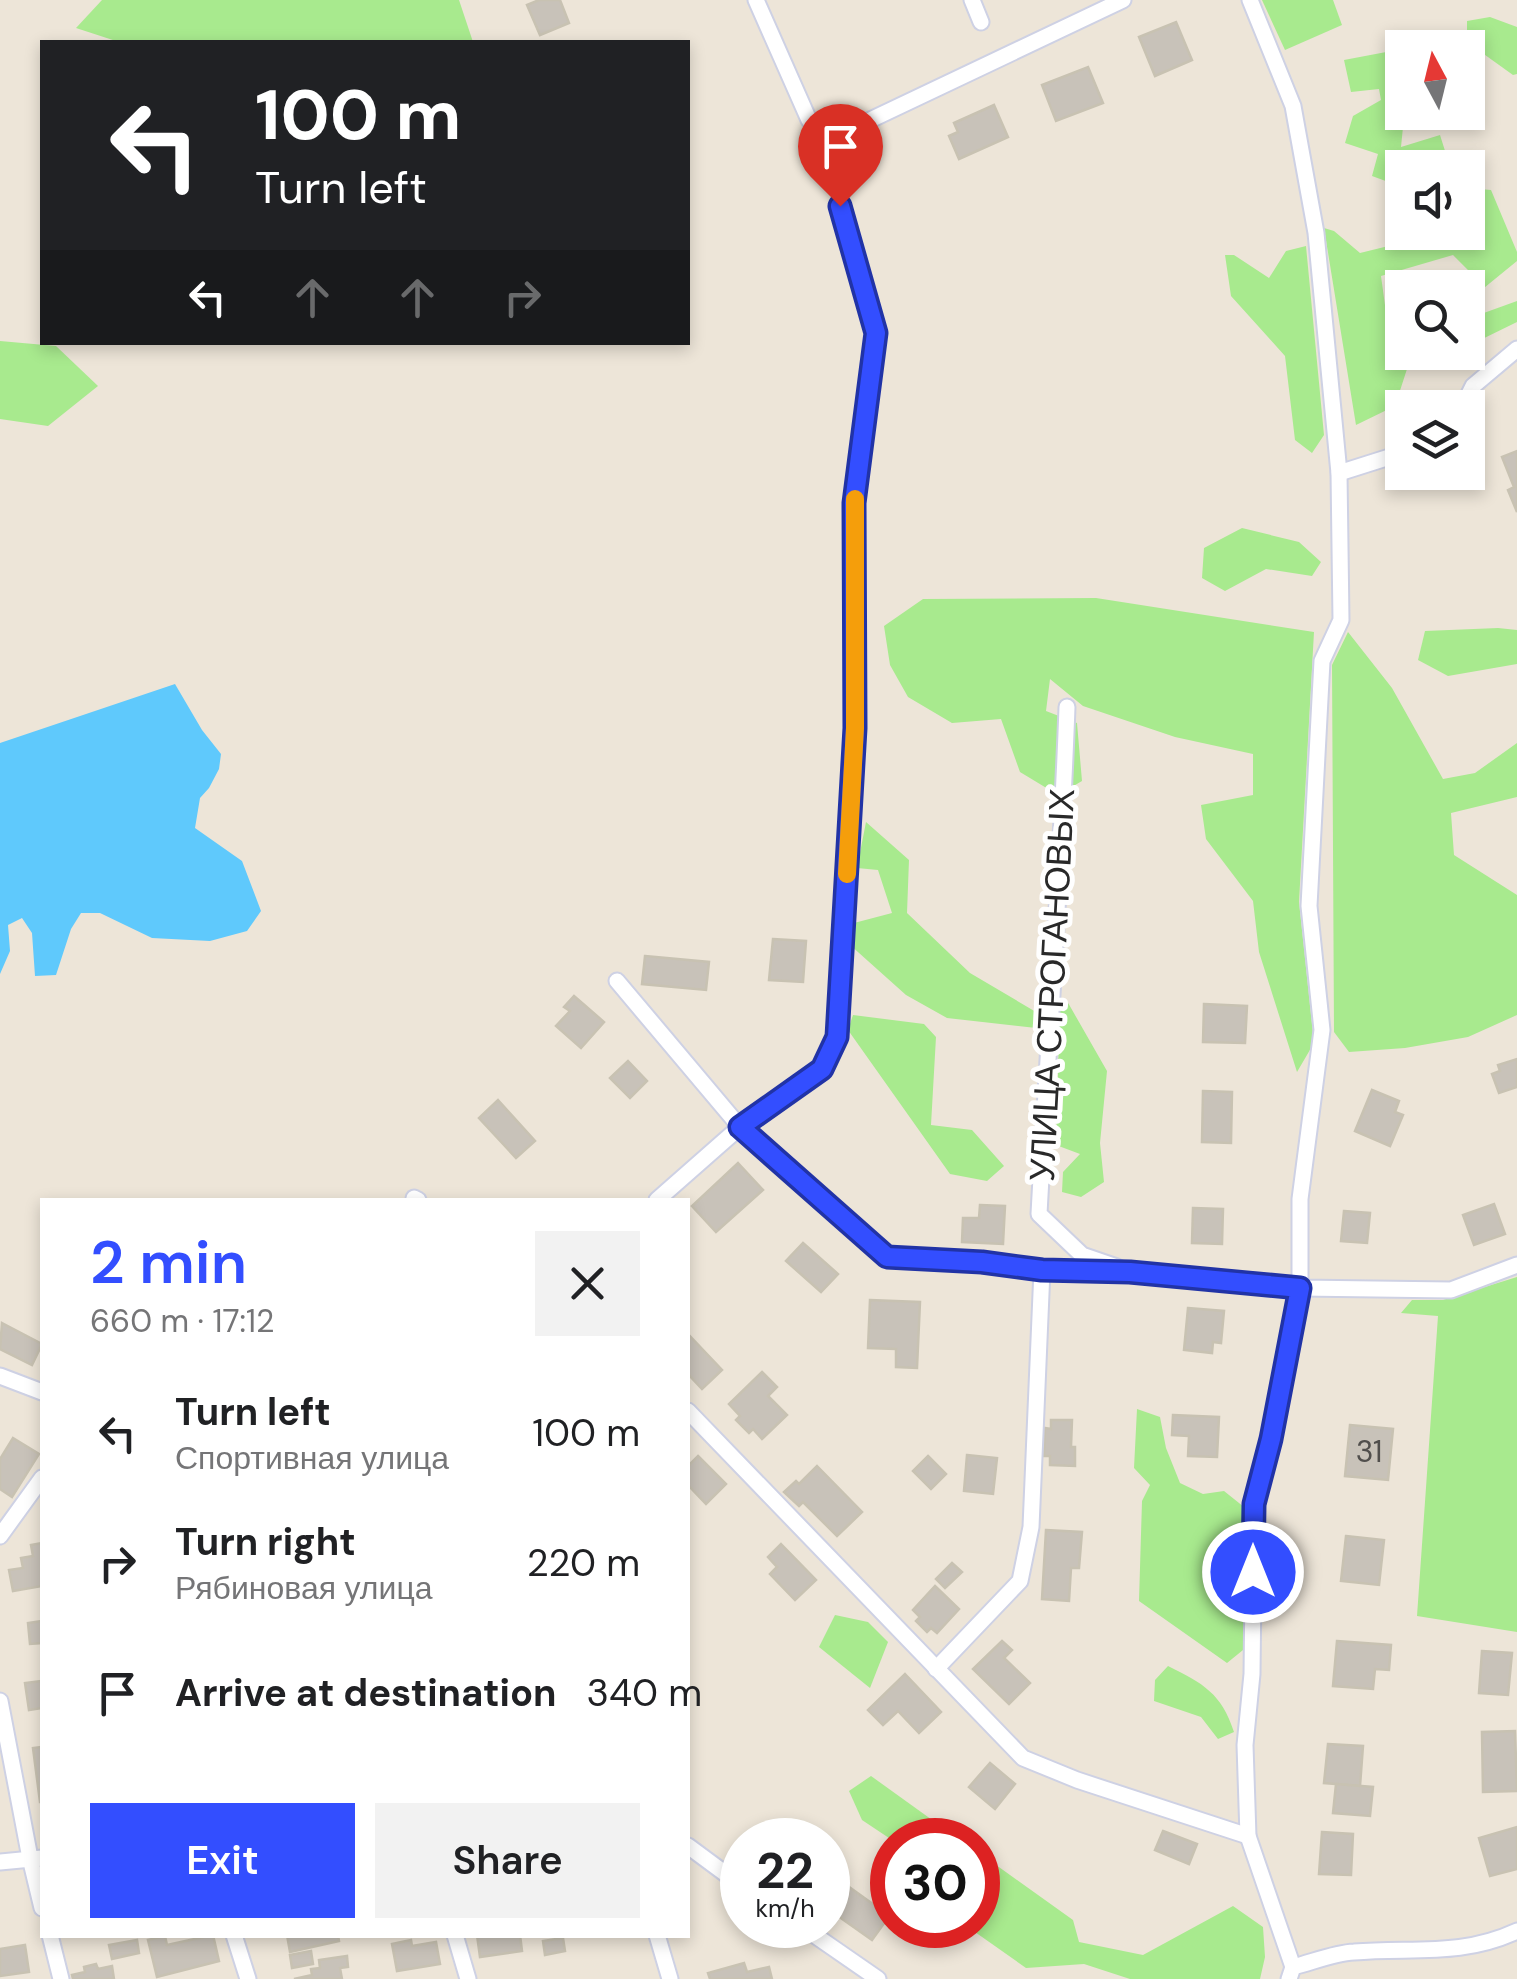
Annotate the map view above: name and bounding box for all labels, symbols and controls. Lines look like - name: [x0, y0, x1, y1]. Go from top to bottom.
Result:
- north arrow: [1385, 30, 1485, 130]
- map controls: [1385, 30, 1485, 490]
- text: 100 m: [255, 70, 461, 161]
- icon: left: [90, 80, 220, 210]
- pin: [798, 104, 883, 207]
- icon: arrive: [813, 119, 868, 174]
- button: sound: [1385, 150, 1485, 250]
- text: Turn left: [255, 158, 427, 217]
- icon: left: [180, 270, 235, 325]
- icon: ahead: [285, 270, 340, 325]
- icon: ahead: [390, 270, 445, 325]
- icon: right: [495, 270, 550, 325]
- button: search: [1385, 270, 1485, 370]
- button: layers: [1385, 390, 1485, 490]
- street label: УЛИЦА СТРОГАНОВЫХ: [1019, 787, 1085, 1183]
- text: 2 min: [90, 1223, 247, 1302]
- button: close: [535, 1231, 640, 1336]
- text: 660 m · 17:12: [90, 1300, 274, 1342]
- text: Turn left: [175, 1387, 331, 1437]
- icon: left: [90, 1406, 145, 1461]
- text: 100 m: [532, 1408, 640, 1458]
- house number: 31: [1356, 1432, 1382, 1471]
- text: Спортивная улица: [175, 1437, 449, 1479]
- text: Turn right: [175, 1517, 356, 1567]
- position arrow: [1201, 1520, 1305, 1624]
- icon: right: [90, 1536, 145, 1591]
- text: 220 m: [527, 1538, 640, 1588]
- text: Рябиновая улица: [175, 1567, 433, 1609]
- icon: arrive: [90, 1666, 145, 1721]
- text: Arrive at destination: [175, 1668, 557, 1718]
- text: 340 m: [587, 1668, 702, 1718]
- button: Exit: [90, 1803, 355, 1918]
- button: Share: [375, 1803, 640, 1918]
- speed limit sign: 30: [870, 1818, 1000, 1948]
- text: 22: [756, 1838, 814, 1904]
- text: km/h: [755, 1892, 815, 1925]

